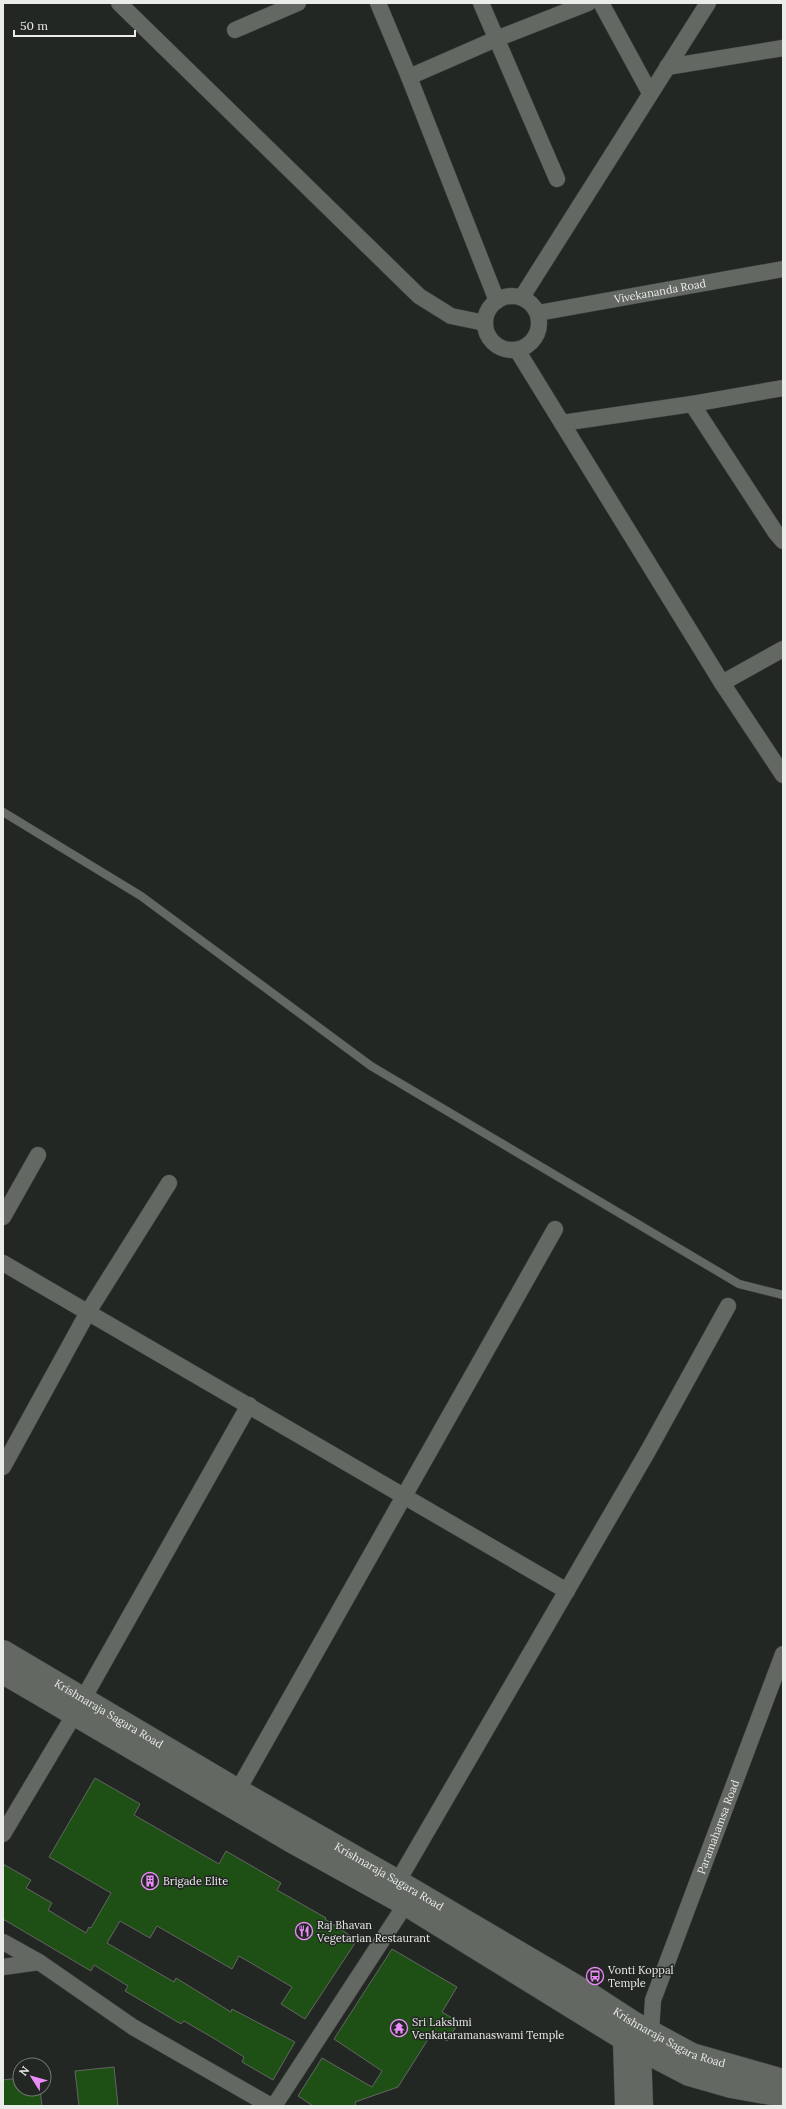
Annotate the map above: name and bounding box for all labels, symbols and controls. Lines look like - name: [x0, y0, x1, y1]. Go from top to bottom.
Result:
- scale bar: [14, 12, 135, 38]
- text: 50 m: [20, 18, 48, 33]
- street label: Vivekananda Road: [612, 276, 707, 306]
- street label: Krishnaraja Sagara Road: [52, 1676, 166, 1751]
- street label: Paramahamsa Road: [694, 1777, 742, 1876]
- street label: Krishnaraja Sagara Road: [332, 1839, 447, 1914]
- building icon: Brigade Elite: [140, 1871, 160, 1891]
- place label: Brigade Elite: [163, 1874, 228, 1888]
- place label: Raj Bhavan Vegetarian Restaurant: [316, 1918, 431, 1945]
- restaurant icon: Raj Bhavan Vegetarian Restaurant: [294, 1921, 314, 1941]
- place label: Vonti Koppal Temple: [607, 1963, 674, 1990]
- bus stop icon: Vonti Koppal Temple: [585, 1966, 605, 1986]
- street label: Krishnaraja Sagara Road: [611, 2004, 728, 2070]
- place label: Sri Lakshmi Venkataramanaswami Temple: [411, 2015, 564, 2042]
- temple icon: Sri Lakshmi Venkataramanaswami Temple: [389, 2018, 409, 2038]
- north arrow: [12, 2057, 52, 2097]
- text: N: [16, 2063, 32, 2079]

